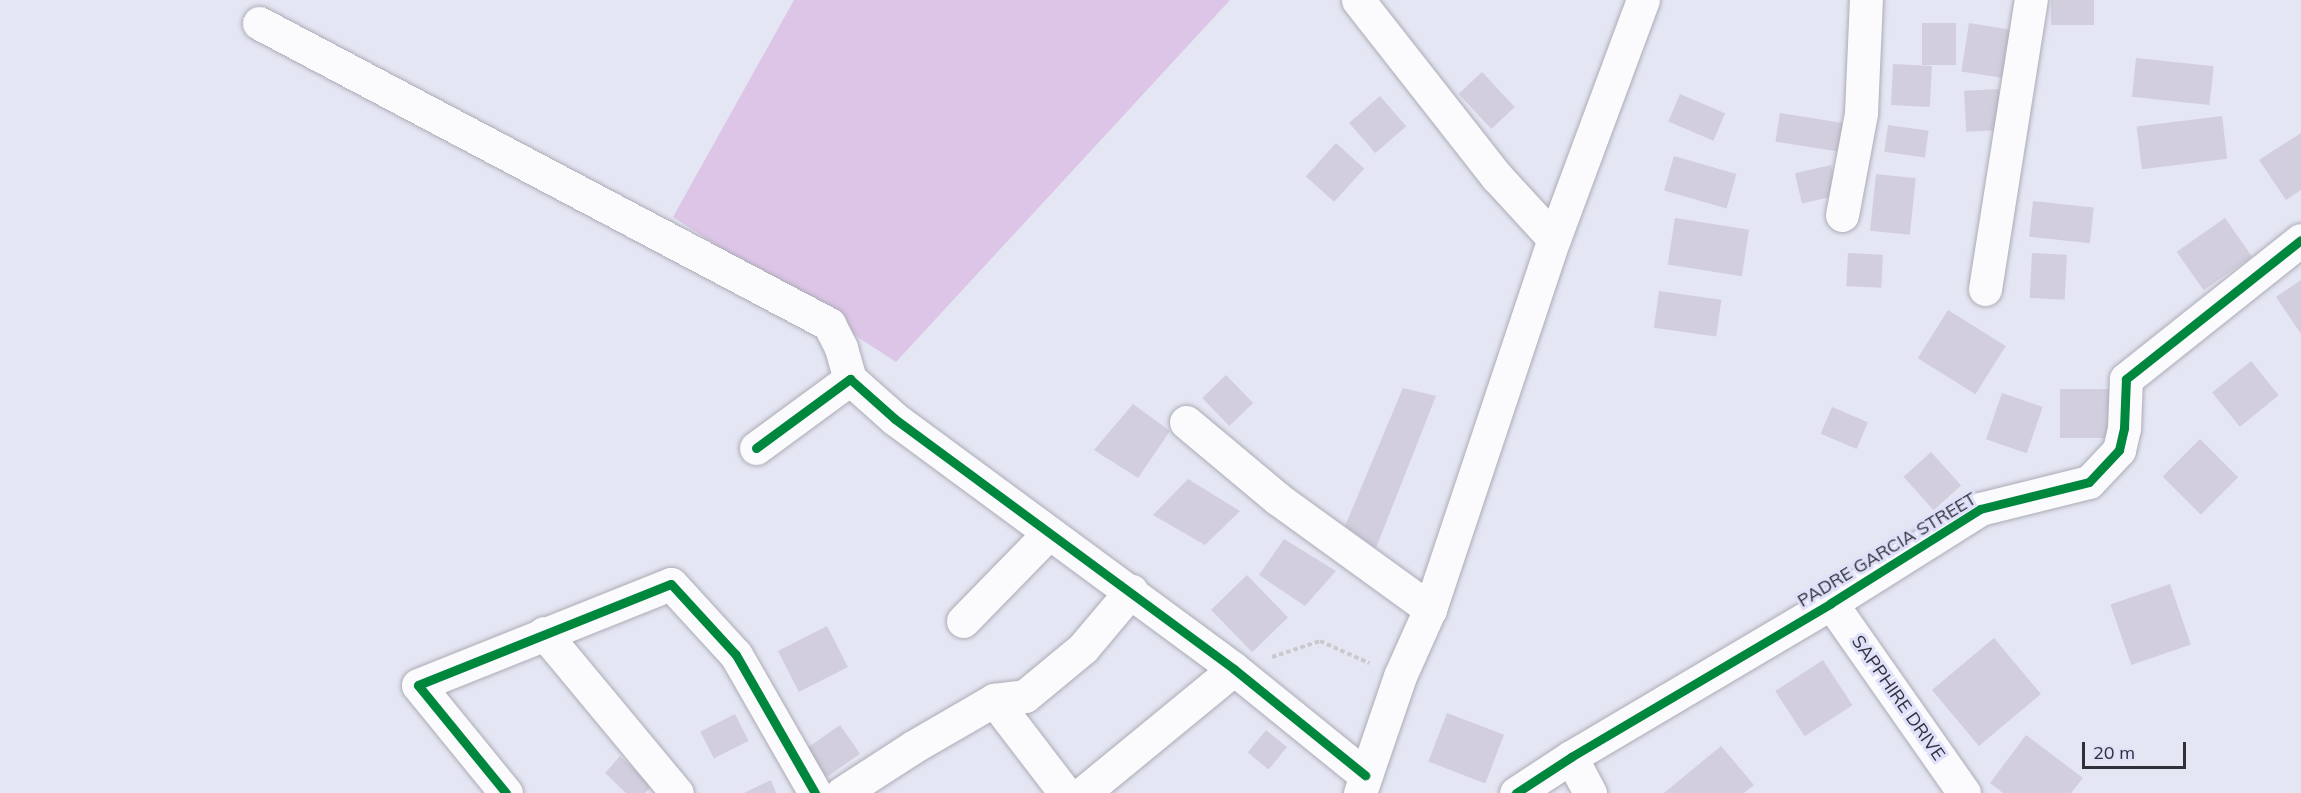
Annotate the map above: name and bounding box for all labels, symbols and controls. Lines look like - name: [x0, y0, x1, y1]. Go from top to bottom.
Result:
- street label: PADRE GARCIA STREET: [1794, 488, 1980, 612]
- street label: SAPPHIRE DRIVE: [1847, 631, 1949, 765]
- scale bar: [2085, 730, 2188, 768]
- text: 20 m: [2093, 741, 2135, 764]

